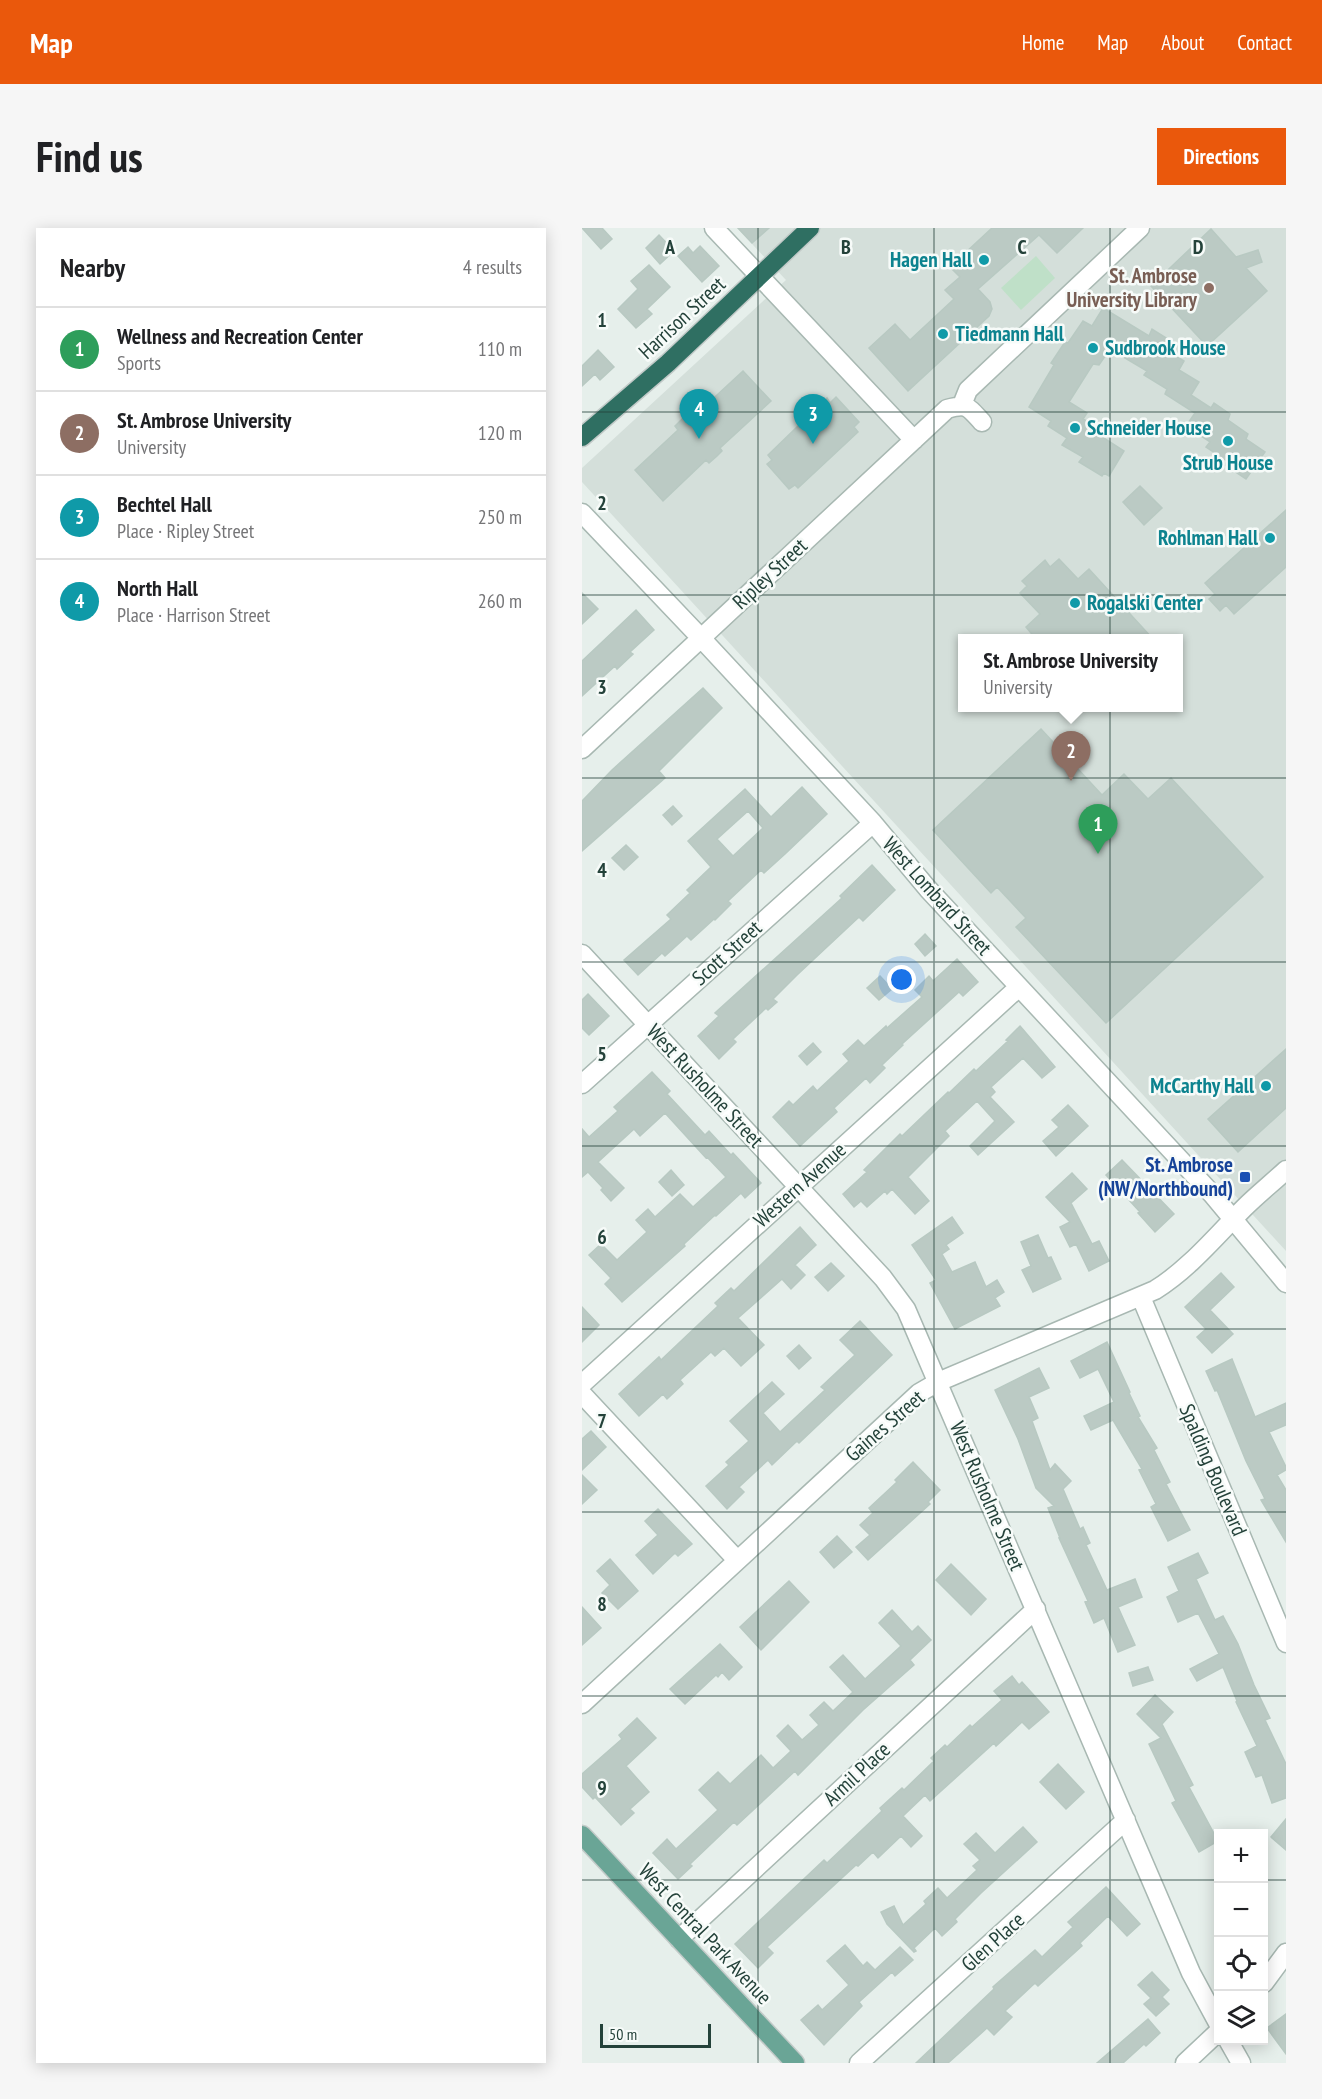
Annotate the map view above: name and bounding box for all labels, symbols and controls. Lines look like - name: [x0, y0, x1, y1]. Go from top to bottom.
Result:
- text: Map: [30, 24, 73, 61]
- text: Home: [1022, 29, 1064, 56]
- text: Map: [1097, 29, 1128, 56]
- text: About: [1161, 29, 1204, 56]
- text: Contact: [1237, 29, 1292, 56]
- button: Directions: [1157, 128, 1286, 185]
- text: Find us: [36, 129, 143, 184]
- text: A: [664, 234, 676, 260]
- text: B: [841, 234, 851, 260]
- text: C: [1017, 234, 1027, 260]
- text: D: [1193, 234, 1204, 260]
- place label: Hagen Hall: [890, 246, 973, 273]
- text: Nearby: [60, 251, 125, 284]
- marker: Hagen Hall: [977, 253, 991, 267]
- text: 4 results: [463, 254, 522, 280]
- place label: St. Ambrose University Library: [1067, 262, 1198, 313]
- street label: Harrison Street: [633, 270, 731, 365]
- marker: St. Ambrose University Library: [1202, 281, 1216, 295]
- text: 1: [597, 307, 607, 333]
- place label: Tiedmann Hall: [955, 320, 1065, 347]
- text: Wellness and Recreation Center: [117, 322, 363, 350]
- marker: Tiedmann Hall: [936, 327, 950, 341]
- place label: Sudbrook House: [1105, 334, 1226, 361]
- text: 1: [75, 336, 84, 362]
- text: 110 m: [478, 336, 522, 362]
- marker: Sudbrook House: [1086, 341, 1100, 355]
- text: Sports: [117, 350, 161, 376]
- pin: 4: [680, 390, 718, 439]
- pin: 3: [794, 394, 832, 444]
- text: St. Ambrose University: [117, 406, 291, 434]
- place label: Schneider House: [1087, 414, 1211, 441]
- text: 2: [75, 420, 84, 446]
- text: 120 m: [478, 420, 522, 446]
- marker: Schneider House: [1068, 421, 1082, 435]
- text: University: [117, 434, 186, 460]
- marker: Strub House: [1221, 434, 1235, 448]
- place label: Strub House: [1183, 449, 1273, 476]
- text: Bechtel Hall: [117, 490, 212, 518]
- text: 2: [597, 490, 607, 516]
- text: 3: [75, 504, 84, 530]
- text: 250 m: [478, 504, 522, 530]
- text: Place · Ripley Street: [117, 518, 254, 544]
- place label: Rohlman Hall: [1158, 524, 1259, 551]
- marker: Rohlman Hall: [1263, 531, 1277, 545]
- street label: Ripley Street: [727, 532, 813, 615]
- text: North Hall: [117, 574, 198, 602]
- text: 4: [75, 588, 84, 614]
- text: 260 m: [478, 588, 522, 614]
- place label: Rogalski Center: [1087, 589, 1203, 616]
- marker: Rogalski Center: [1068, 596, 1082, 610]
- text: Place · Harrison Street: [117, 602, 270, 628]
- popup: [958, 634, 1183, 712]
- text: St. Ambrose University: [983, 646, 1158, 674]
- text: 3: [597, 674, 607, 700]
- text: University: [983, 674, 1052, 700]
- pin: 2: [1052, 732, 1090, 781]
- pin: 1: [1078, 804, 1118, 854]
- street label: West Lombard Street: [877, 831, 998, 961]
- text: 4: [597, 857, 607, 883]
- street label: Scott Street: [686, 914, 767, 991]
- your location: [887, 965, 916, 994]
- street label: West Rusholme Street: [641, 1018, 770, 1153]
- text: 5: [597, 1041, 607, 1067]
- place label: McCarthy Hall: [1150, 1072, 1255, 1099]
- marker: McCarthy Hall: [1259, 1079, 1273, 1093]
- street label: Western Avenue: [748, 1136, 852, 1233]
- place label: St. Ambrose (NW/Northbound): [1098, 1151, 1233, 1202]
- marker: St. Ambrose (NW/Northbound): [1238, 1170, 1252, 1184]
- text: 6: [597, 1224, 607, 1250]
- street label: Gaines Street: [840, 1384, 930, 1467]
- street label: Spalding Boulevard: [1174, 1400, 1253, 1540]
- text: 7: [597, 1408, 607, 1434]
- street label: West Rusholme Street: [944, 1417, 1031, 1575]
- text: 8: [597, 1591, 607, 1617]
- street label: Armil Place: [818, 1736, 896, 1811]
- text: 9: [597, 1775, 607, 1801]
- map controls: [1214, 1829, 1268, 2045]
- button: +: [1214, 1829, 1268, 1883]
- street label: West Central Park Avenue: [633, 1857, 778, 2010]
- button: −: [1214, 1883, 1268, 1937]
- street label: Glen Place: [955, 1906, 1030, 1977]
- button: locate: [1214, 1937, 1268, 1991]
- button: layers: [1214, 1991, 1268, 2045]
- scale bar: [600, 2021, 711, 2048]
- text: 50 m: [609, 2024, 637, 2044]

